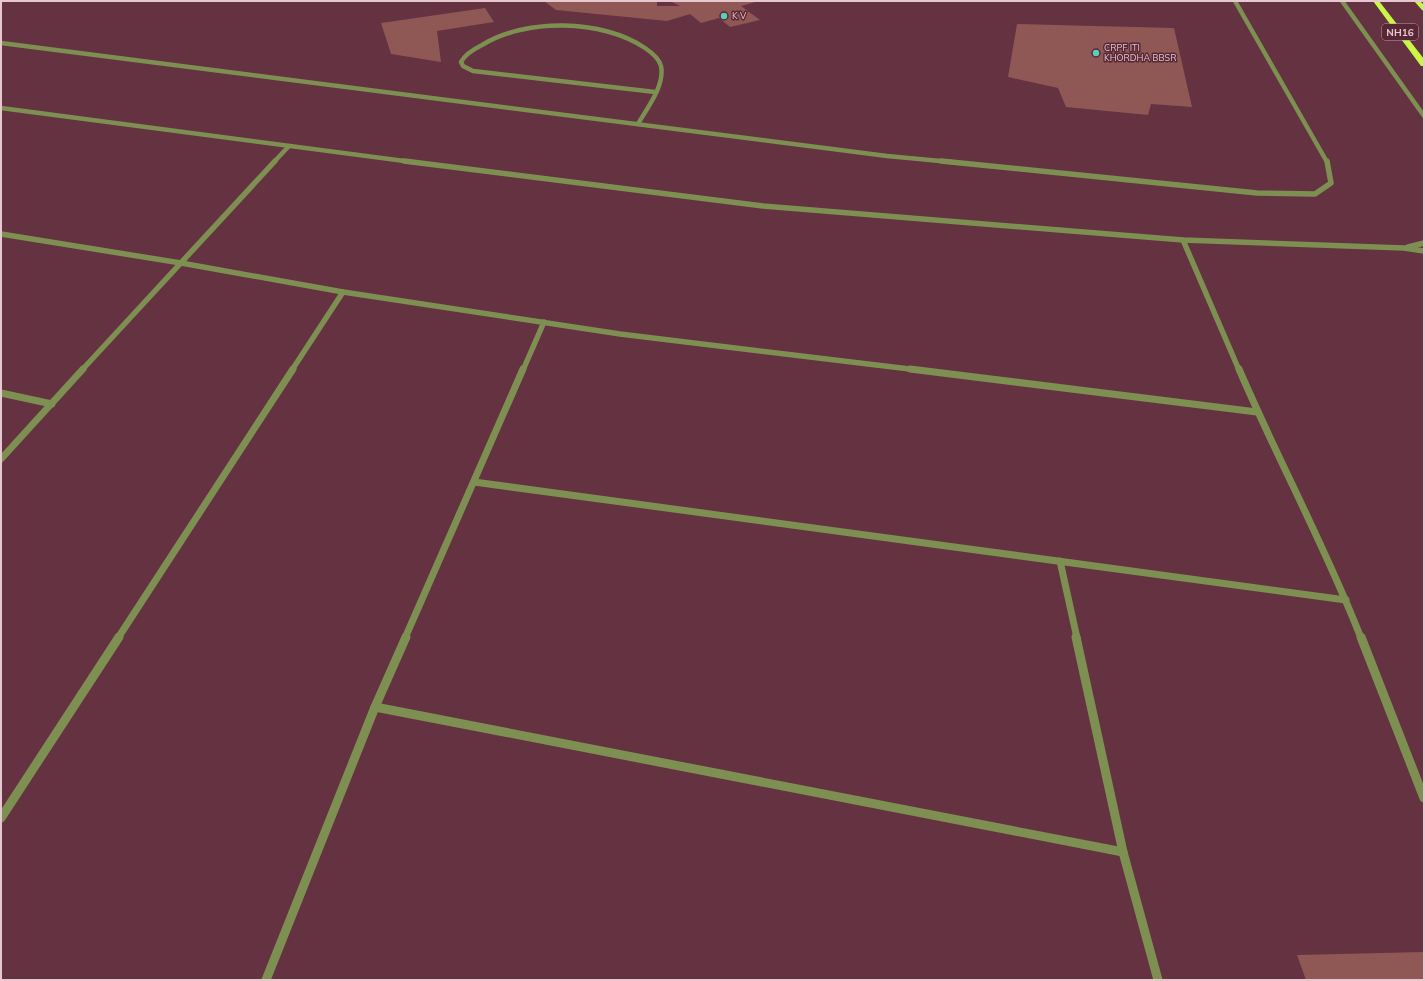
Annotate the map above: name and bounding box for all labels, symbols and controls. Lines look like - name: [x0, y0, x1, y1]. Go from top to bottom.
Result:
- place label: K V: [732, 10, 747, 21]
- marker: K V: [719, 11, 729, 21]
- road number: NH16: [1382, 24, 1418, 40]
- place label: CRPF ITI KHORDHA BBSR: [1104, 42, 1176, 63]
- marker: CRPF ITI KHORDHA BBSR: [1091, 48, 1101, 58]

